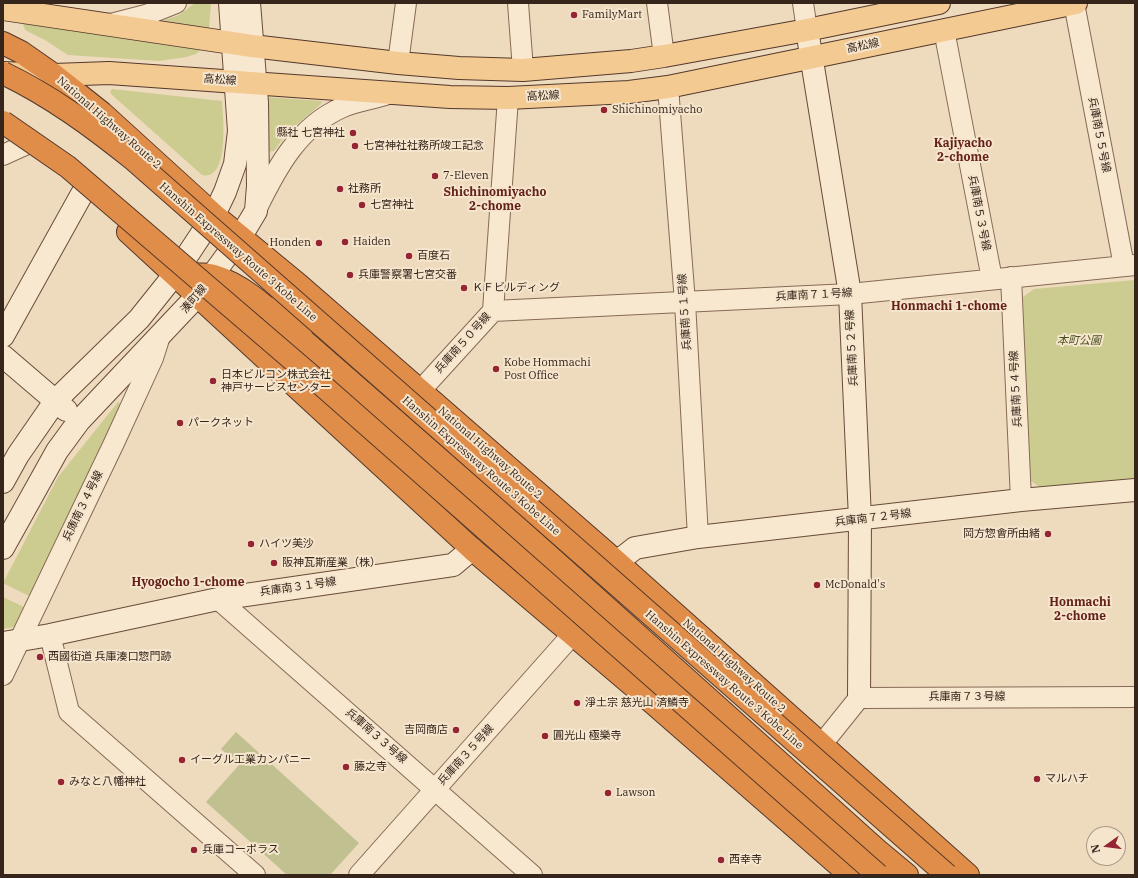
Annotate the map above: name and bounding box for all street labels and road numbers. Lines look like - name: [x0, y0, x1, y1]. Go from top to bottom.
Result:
- street label: 高松線: [845, 36, 881, 56]
- street label: 高松線: [203, 72, 237, 88]
- street label: National Highway Route 2: [54, 74, 164, 172]
- street label: 高松線: [526, 89, 560, 103]
- street label: 兵庫南５５号線: [1085, 96, 1113, 174]
- street label: 兵庫南５３号線: [965, 174, 993, 252]
- street label: Hanshin Expressway Route 3 Kobe Line: [156, 180, 320, 324]
- street label: 兵庫南５１号線: [676, 273, 694, 351]
- street label: 湊町線: [178, 282, 210, 316]
- street label: 兵庫南７１号線: [775, 286, 853, 304]
- street label: 兵庫南５２号線: [843, 309, 861, 387]
- street label: 兵庫南５０号線: [432, 310, 494, 376]
- street label: 兵庫南５４号線: [1007, 350, 1025, 428]
- street label: Hanshin Expressway Route 3 Kobe Line: [399, 394, 563, 538]
- street label: National Highway Route 2: [435, 404, 545, 502]
- street label: 兵庫南３４号線: [60, 469, 106, 543]
- street label: 兵庫南７２号線: [834, 507, 912, 529]
- street label: 兵庫南３１号線: [259, 575, 337, 599]
- street label: Hanshin Expressway Route 3 Kobe Line: [642, 608, 806, 752]
- street label: National Highway Route 2: [680, 616, 788, 716]
- street label: 兵庫南７３号線: [929, 690, 1005, 704]
- street label: 兵庫南３３号線: [343, 706, 409, 766]
- street label: 兵庫南３５号線: [435, 722, 497, 788]

